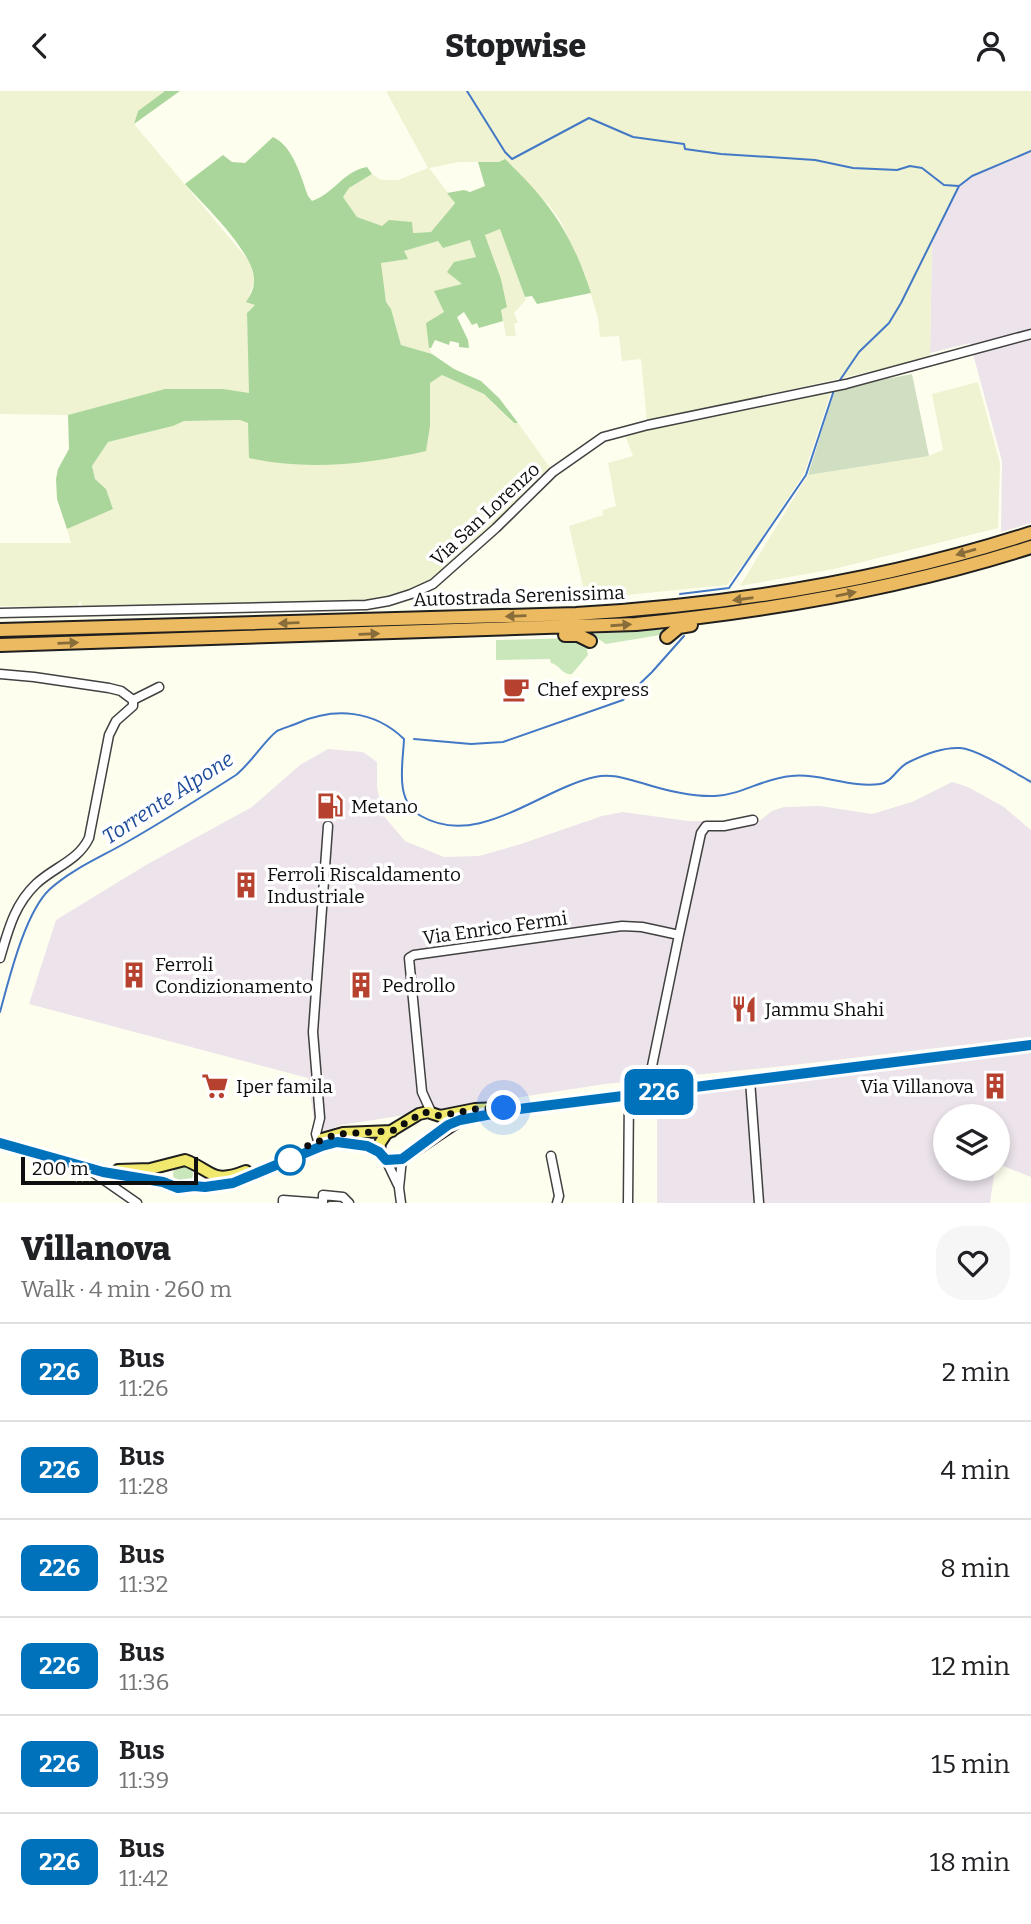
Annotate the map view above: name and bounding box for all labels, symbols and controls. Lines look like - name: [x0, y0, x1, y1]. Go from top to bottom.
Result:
- icon: back: [21, 27, 59, 65]
- text: Stopwise: [445, 27, 586, 65]
- icon: person: [972, 27, 1010, 65]
- street label: Via San Lorenzo: [426, 458, 544, 570]
- one-way arrow: [955, 548, 976, 558]
- street label: Autostrada Serenissima: [413, 581, 626, 611]
- one-way arrow: [835, 589, 857, 600]
- one-way arrow: [732, 594, 754, 605]
- one-way arrow: [505, 610, 527, 621]
- one-way arrow: [278, 617, 300, 629]
- one-way arrow: [610, 619, 632, 630]
- one-way arrow: [358, 628, 380, 640]
- one-way arrow: [57, 638, 79, 649]
- cafe icon: Chef express: [501, 674, 531, 704]
- place label: Chef express: [537, 678, 649, 701]
- water label: Torrente Alpone: [98, 746, 239, 850]
- fuel station icon: Metano: [315, 791, 345, 821]
- place label: Metano: [351, 795, 418, 818]
- place label: Ferroli Riscaldamento Industriale: [267, 863, 461, 908]
- building icon: Ferroli Riscaldamento Industriale: [231, 870, 261, 900]
- street label: Via Enrico Fermi: [421, 906, 569, 950]
- place label: Ferroli Condizionamento: [155, 953, 313, 998]
- building icon: Ferroli Condizionamento: [119, 960, 149, 990]
- building icon: Pedrollo: [346, 970, 376, 1000]
- place label: Pedrollo: [382, 974, 455, 997]
- restaurant icon: Jammu Shahi: [729, 994, 759, 1024]
- place label: Jammu Shahi: [764, 998, 885, 1021]
- line badge: 226: [619, 1069, 699, 1115]
- supermarket icon: Iper famila: [200, 1071, 230, 1101]
- building icon: Via Villanova: [980, 1071, 1010, 1101]
- place label: Iper famila: [236, 1075, 333, 1098]
- place label: Via Villanova: [860, 1075, 975, 1098]
- text: 226: [638, 1078, 680, 1106]
- your location: [486, 1090, 521, 1125]
- map controls: [933, 1104, 1010, 1181]
- button: layers: [933, 1104, 1010, 1181]
- unlabelled marker: [275, 1145, 305, 1175]
- scale bar: [21, 1154, 198, 1186]
- text: 200 m: [32, 1157, 89, 1180]
- button: heart: [936, 1226, 1010, 1300]
- text: Villanova: [21, 1229, 171, 1269]
- text: Walk · 4 min · 260 m: [21, 1275, 232, 1303]
- text: Bus: [119, 1343, 165, 1374]
- text: 2 min: [942, 1357, 1010, 1388]
- text: 226: [39, 1358, 80, 1386]
- text: 11:26: [119, 1374, 169, 1402]
- text: Bus: [119, 1441, 165, 1472]
- text: 4 min: [941, 1455, 1010, 1486]
- text: 226: [39, 1456, 80, 1484]
- text: 11:28: [119, 1472, 169, 1500]
- text: Bus: [119, 1539, 165, 1570]
- text: 8 min: [940, 1553, 1010, 1584]
- text: 226: [39, 1554, 80, 1582]
- text: 11:32: [119, 1570, 168, 1598]
- text: Bus: [119, 1637, 165, 1668]
- text: 12 min: [931, 1651, 1010, 1682]
- text: 226: [39, 1652, 80, 1680]
- text: 11:36: [119, 1668, 169, 1696]
- text: Bus: [119, 1735, 165, 1766]
- text: 15 min: [931, 1749, 1010, 1780]
- text: 226: [39, 1750, 80, 1778]
- text: 11:39: [119, 1766, 169, 1794]
- text: Bus: [119, 1833, 165, 1864]
- text: 18 min: [930, 1847, 1010, 1878]
- text: 226: [39, 1848, 80, 1876]
- text: 11:42: [119, 1864, 168, 1892]

